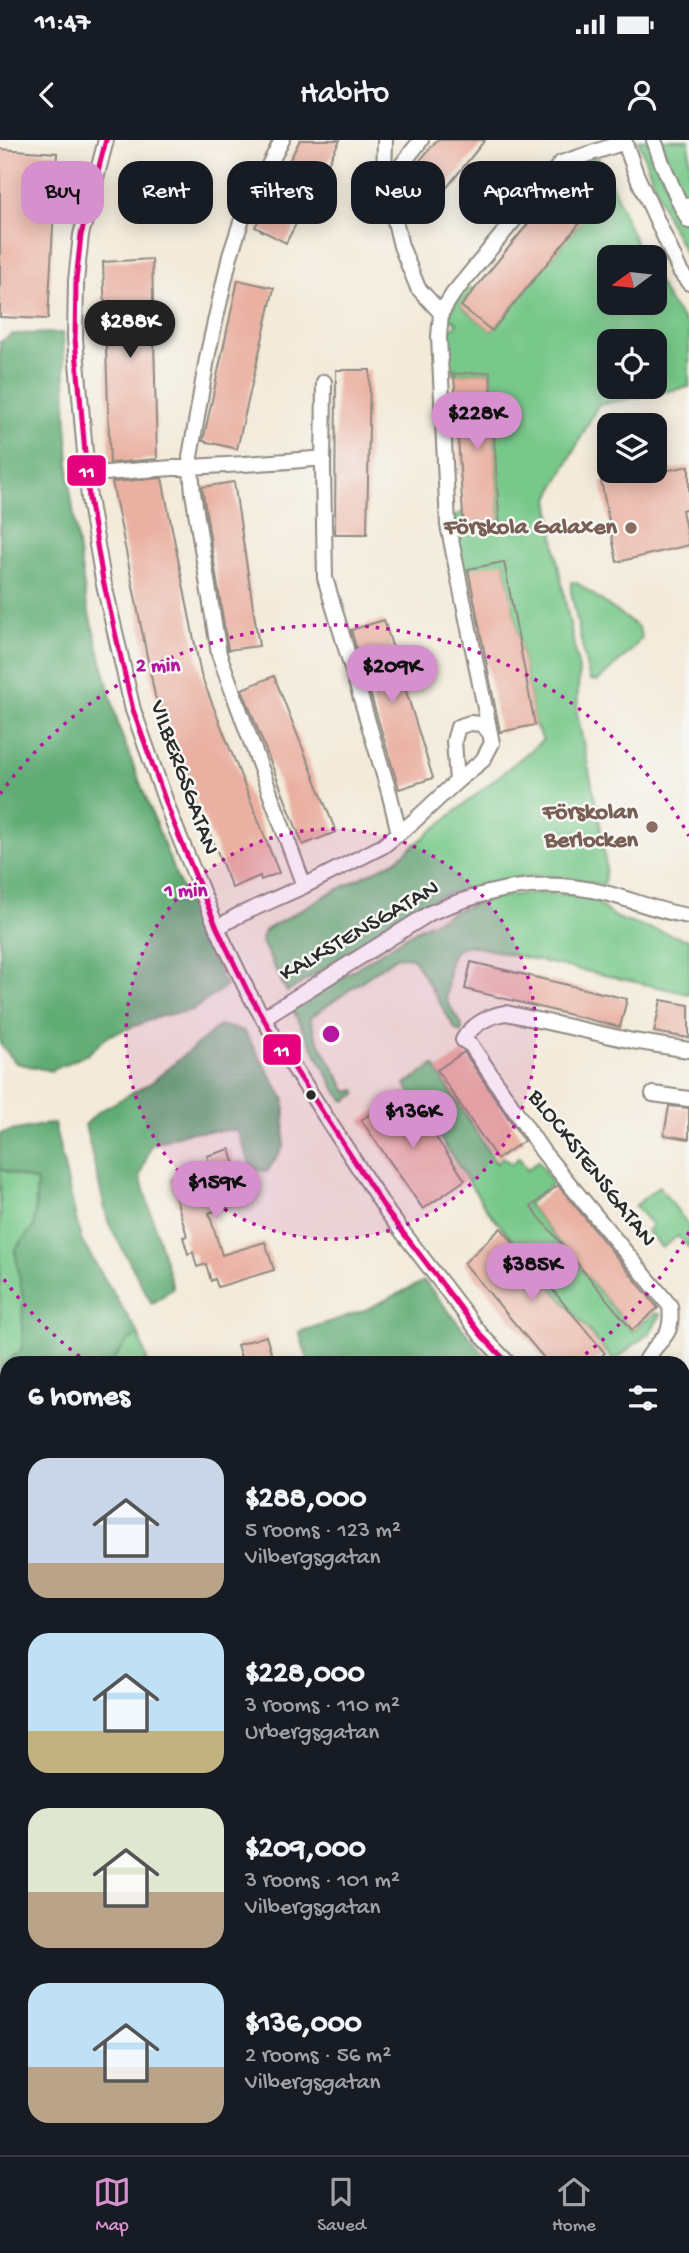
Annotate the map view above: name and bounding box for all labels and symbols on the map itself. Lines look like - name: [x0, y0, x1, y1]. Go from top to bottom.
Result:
- north arrow: [597, 245, 667, 315]
- pin: $288K: [81, 300, 179, 360]
- pin: $228K: [428, 392, 526, 452]
- line badge: 11: [66, 454, 107, 487]
- text: 11: [78, 462, 95, 485]
- place label: Förskola Galaxen: [443, 514, 618, 543]
- marker: Förskola Galaxen: [623, 520, 639, 536]
- pin: $209K: [343, 645, 441, 705]
- text: 2 min: [136, 655, 181, 680]
- street label: VILBERGSGATAN: [141, 696, 224, 859]
- place label: Förskolan Berlocken: [542, 799, 639, 856]
- marker: Förskolan Berlocken: [644, 819, 660, 835]
- street label: KALKSTENSGATAN: [275, 874, 445, 990]
- text: 1 min: [164, 880, 208, 905]
- centre of rings: [319, 1022, 343, 1046]
- line badge: 11: [262, 1033, 302, 1066]
- text: 11: [273, 1041, 290, 1064]
- street label: BLOCKSTENSGATAN: [520, 1084, 662, 1254]
- unlabelled marker: [304, 1088, 318, 1102]
- pin: $136K: [364, 1090, 462, 1150]
- pin: $159K: [167, 1161, 265, 1221]
- pin: $385K: [483, 1244, 581, 1303]

